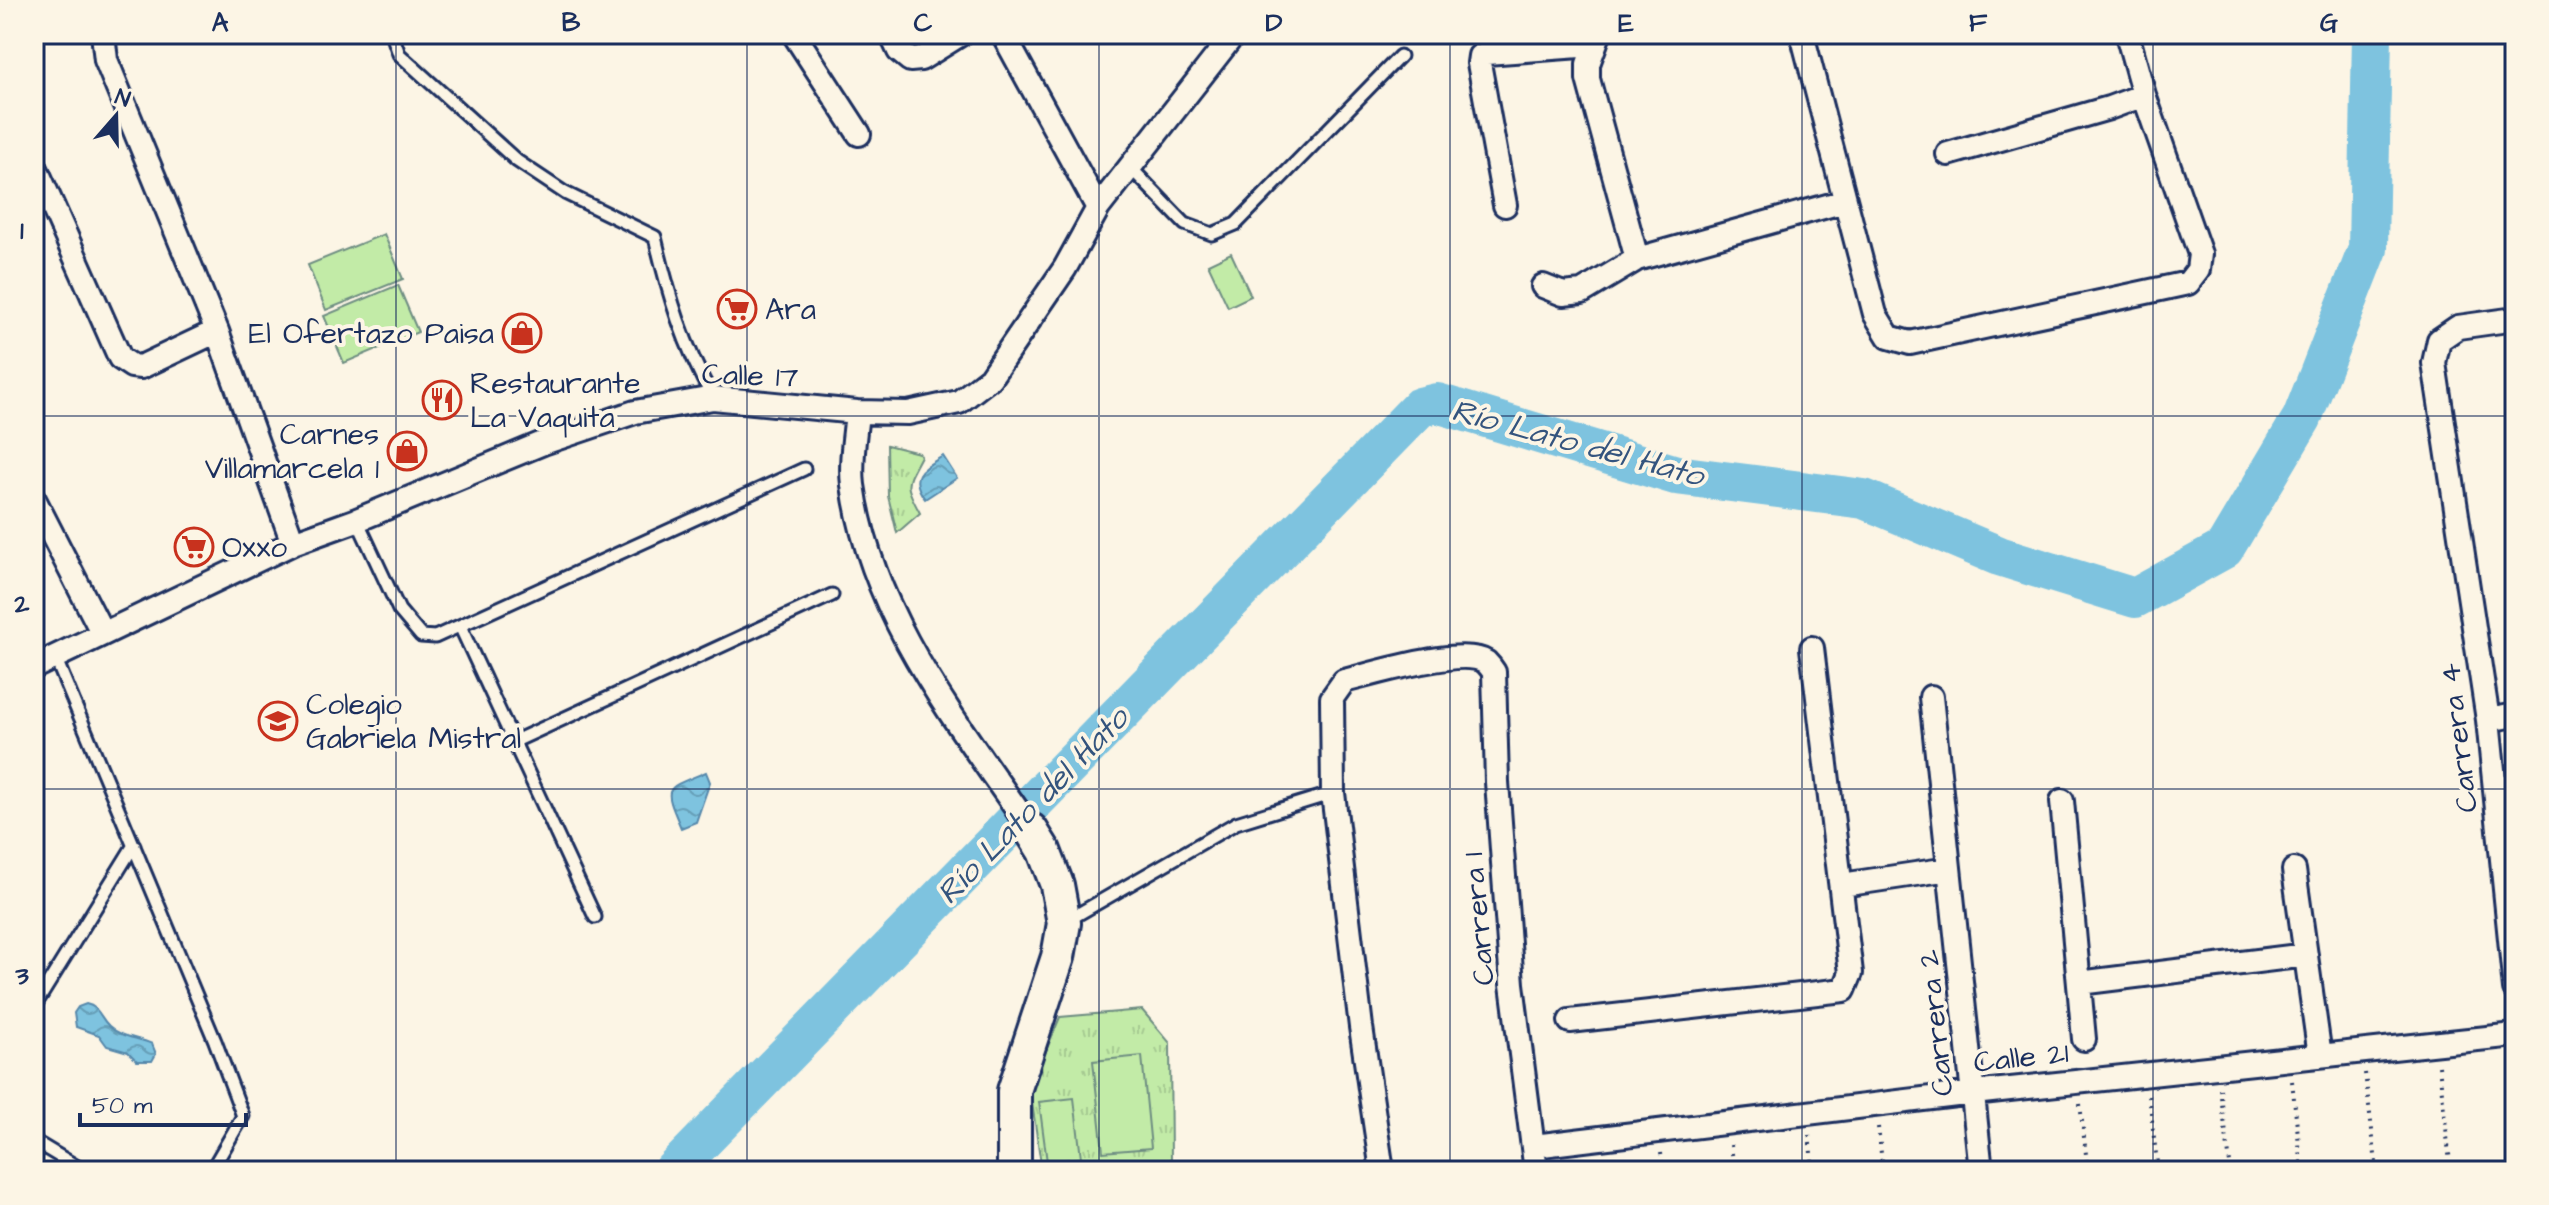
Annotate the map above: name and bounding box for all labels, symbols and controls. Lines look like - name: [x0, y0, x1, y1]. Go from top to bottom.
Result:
- text: A: [212, 5, 229, 41]
- text: B: [562, 5, 581, 41]
- text: C: [914, 5, 933, 41]
- text: D: [1266, 5, 1283, 41]
- text: E: [1618, 5, 1634, 41]
- text: F: [1969, 5, 1988, 41]
- text: G: [2320, 5, 2338, 41]
- north arrow: [76, 76, 156, 156]
- text: N: [111, 82, 134, 116]
- text: 1: [20, 213, 24, 249]
- supermarket icon: Ara: [716, 288, 758, 330]
- place label: Ara: [765, 289, 816, 331]
- shop icon: El Ofertazo Paisa: [501, 312, 543, 354]
- place label: El Ofertazo Paisa: [248, 313, 494, 355]
- street label: Calle 17: [701, 353, 799, 399]
- place label: Restaurante La Vaquita: [470, 363, 640, 439]
- restaurant icon: Restaurante La Vaquita: [421, 379, 463, 421]
- water label: Río Lato del Hato: [1447, 388, 1710, 499]
- place label: Carnes Villamarcela 1: [205, 414, 379, 490]
- shop icon: Carnes Villamarcela 1: [386, 430, 428, 472]
- supermarket icon: Oxxo: [173, 526, 215, 568]
- place label: Oxxo: [222, 527, 287, 569]
- text: 2: [14, 586, 30, 622]
- street label: Carrera 4: [2429, 661, 2489, 815]
- place label: Colegio Gabriela Mistral: [306, 684, 521, 760]
- water label: Río Lato del Hato: [927, 696, 1141, 915]
- school or university icon: Colegio Gabriela Mistral: [257, 700, 299, 742]
- street label: Carrera 1: [1452, 850, 1506, 987]
- street label: Carrera 2: [1907, 948, 1965, 1098]
- text: 3: [14, 958, 29, 994]
- street label: Calle 21: [1972, 1032, 2071, 1084]
- scale bar: [80, 1077, 246, 1127]
- text: 50 m: [92, 1089, 153, 1123]

